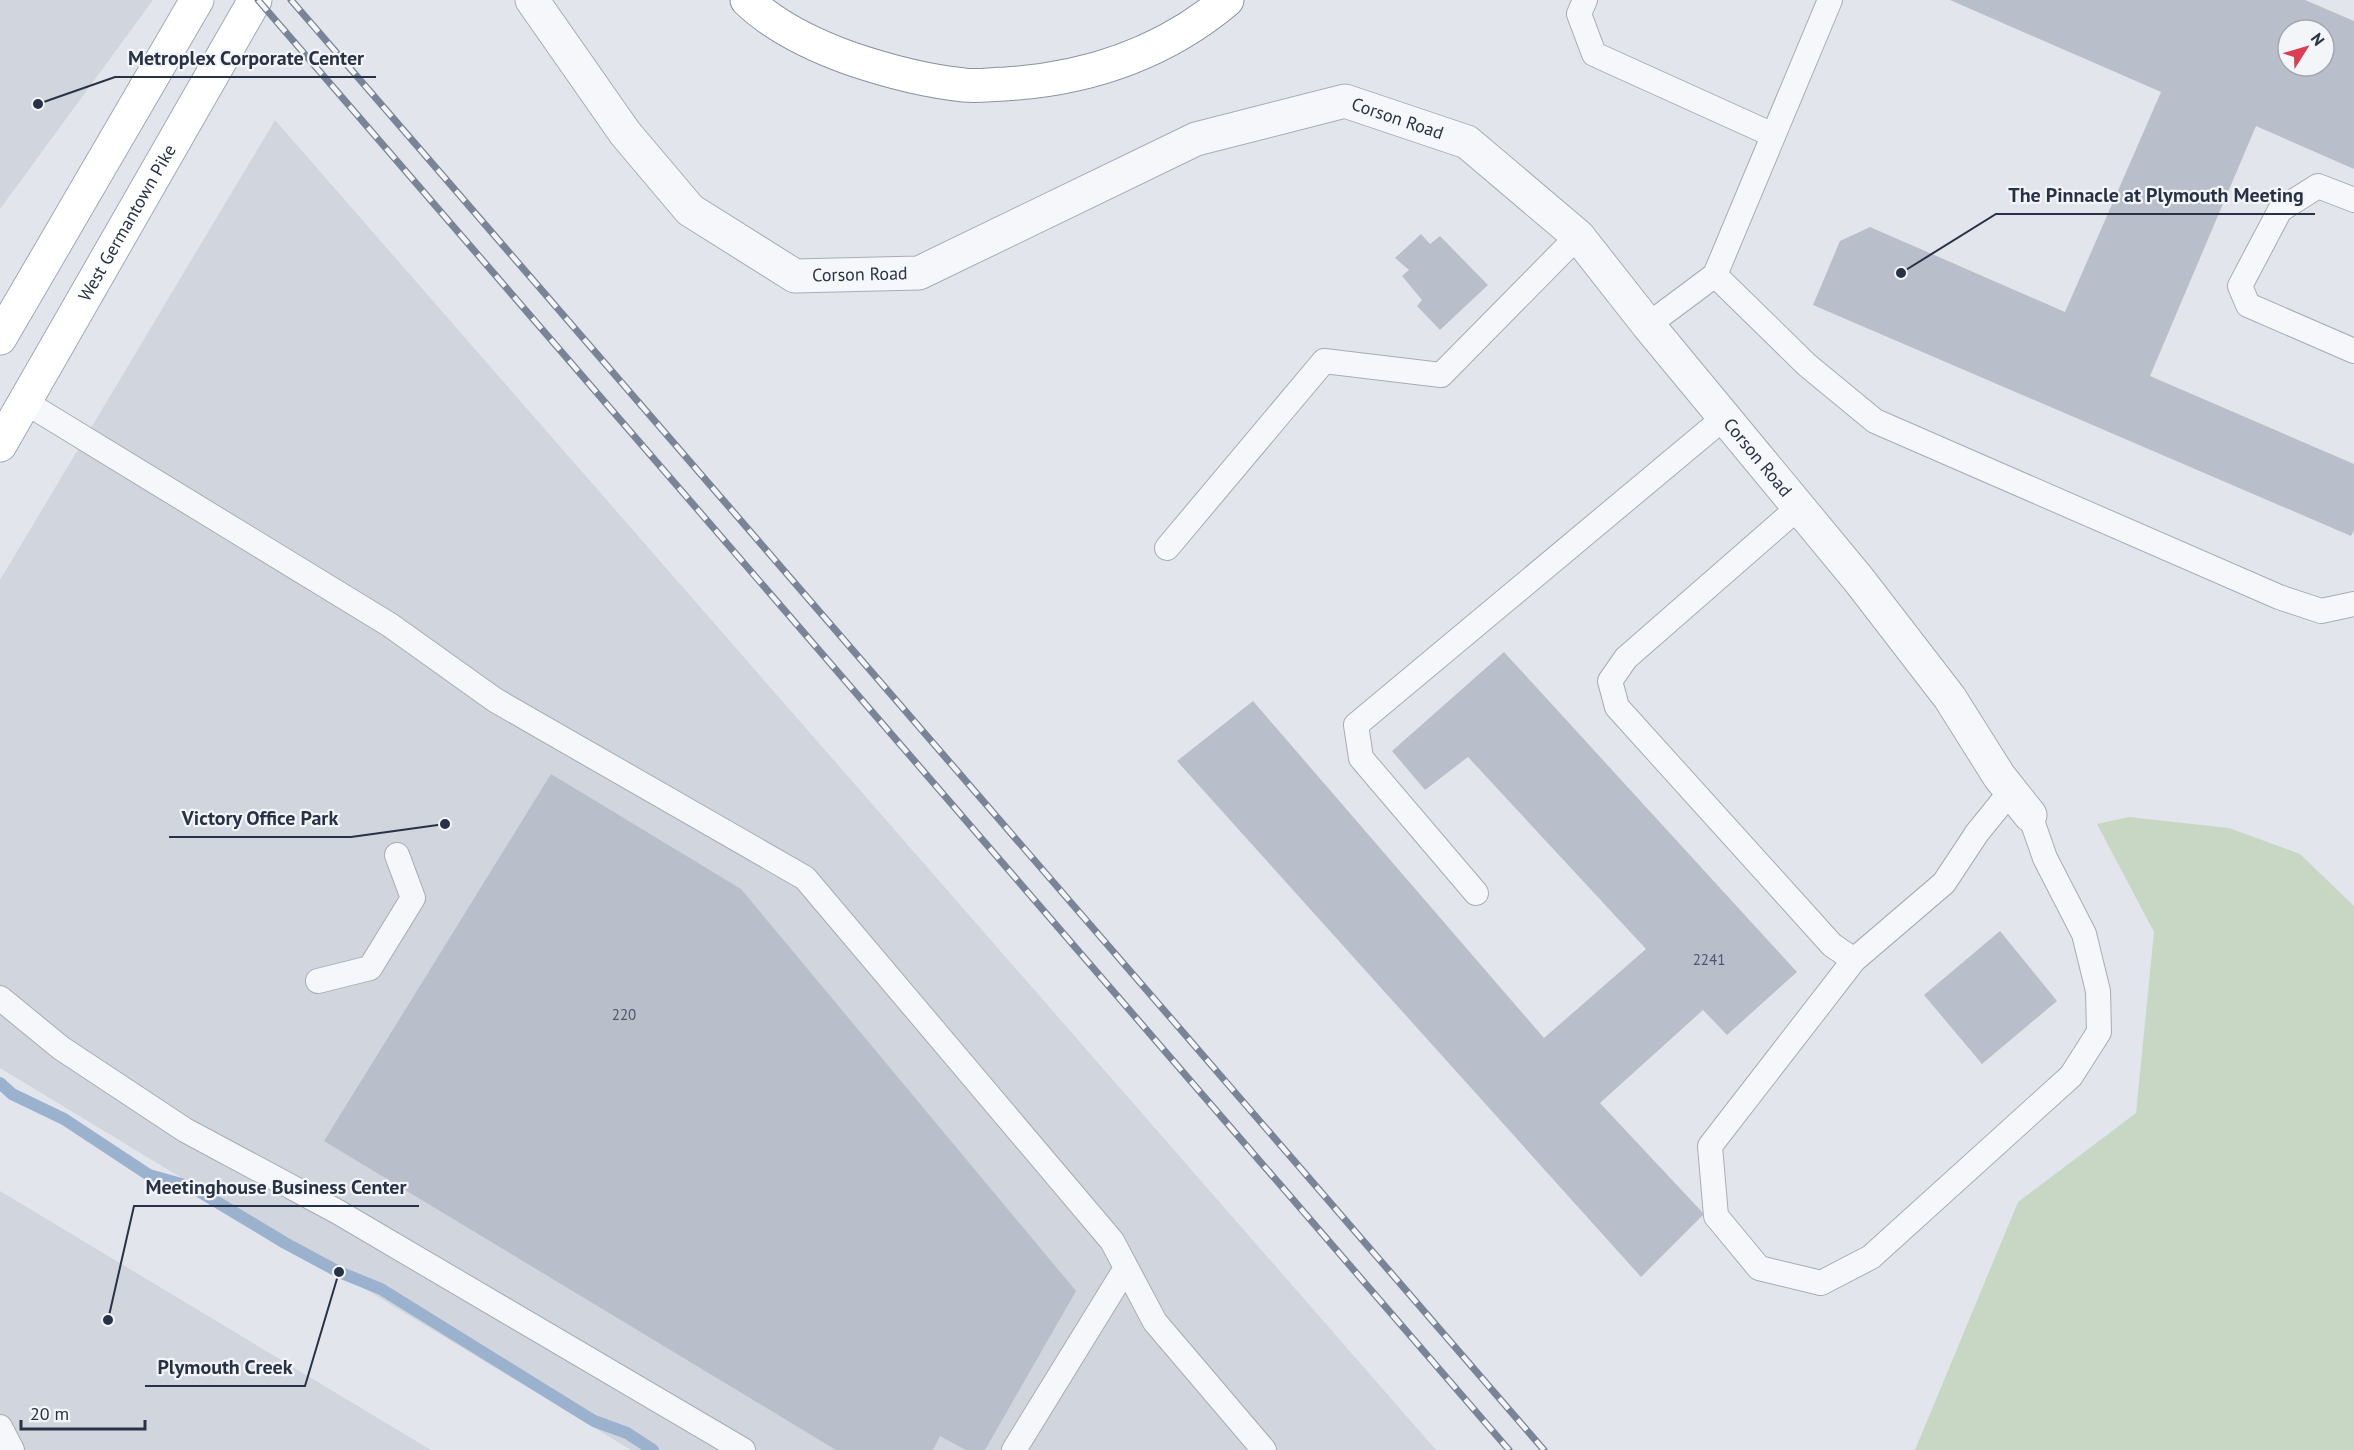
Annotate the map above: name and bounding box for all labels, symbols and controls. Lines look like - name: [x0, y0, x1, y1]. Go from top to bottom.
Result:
- north arrow: [2276, 18, 2336, 78]
- text: N: [2307, 29, 2329, 49]
- callout: Metroplex Corporate Center: [115, 39, 376, 77]
- text: Metroplex Corporate Center: [128, 45, 364, 71]
- street label: Corson Road: [1349, 92, 1447, 144]
- street label: West Germantown Pike: [73, 140, 181, 305]
- callout: The Pinnacle at Plymouth Meeting: [1996, 176, 2315, 214]
- text: The Pinnacle at Plymouth Meeting: [2008, 182, 2304, 208]
- street label: Corson Road: [812, 261, 908, 287]
- street label: Corson Road: [1719, 413, 1797, 501]
- callout: Victory Office Park: [169, 799, 351, 837]
- text: Victory Office Park: [181, 805, 338, 831]
- house number: 2241: [1693, 950, 1725, 969]
- house number: 220: [612, 1005, 636, 1024]
- callout: Meetinghouse Business Center: [134, 1168, 419, 1206]
- text: Meetinghouse Business Center: [146, 1174, 406, 1200]
- callout: Plymouth Creek: [145, 1348, 305, 1386]
- text: Plymouth Creek: [157, 1354, 293, 1380]
- scale bar: [21, 1393, 146, 1431]
- text: 20 m: [30, 1402, 69, 1425]

